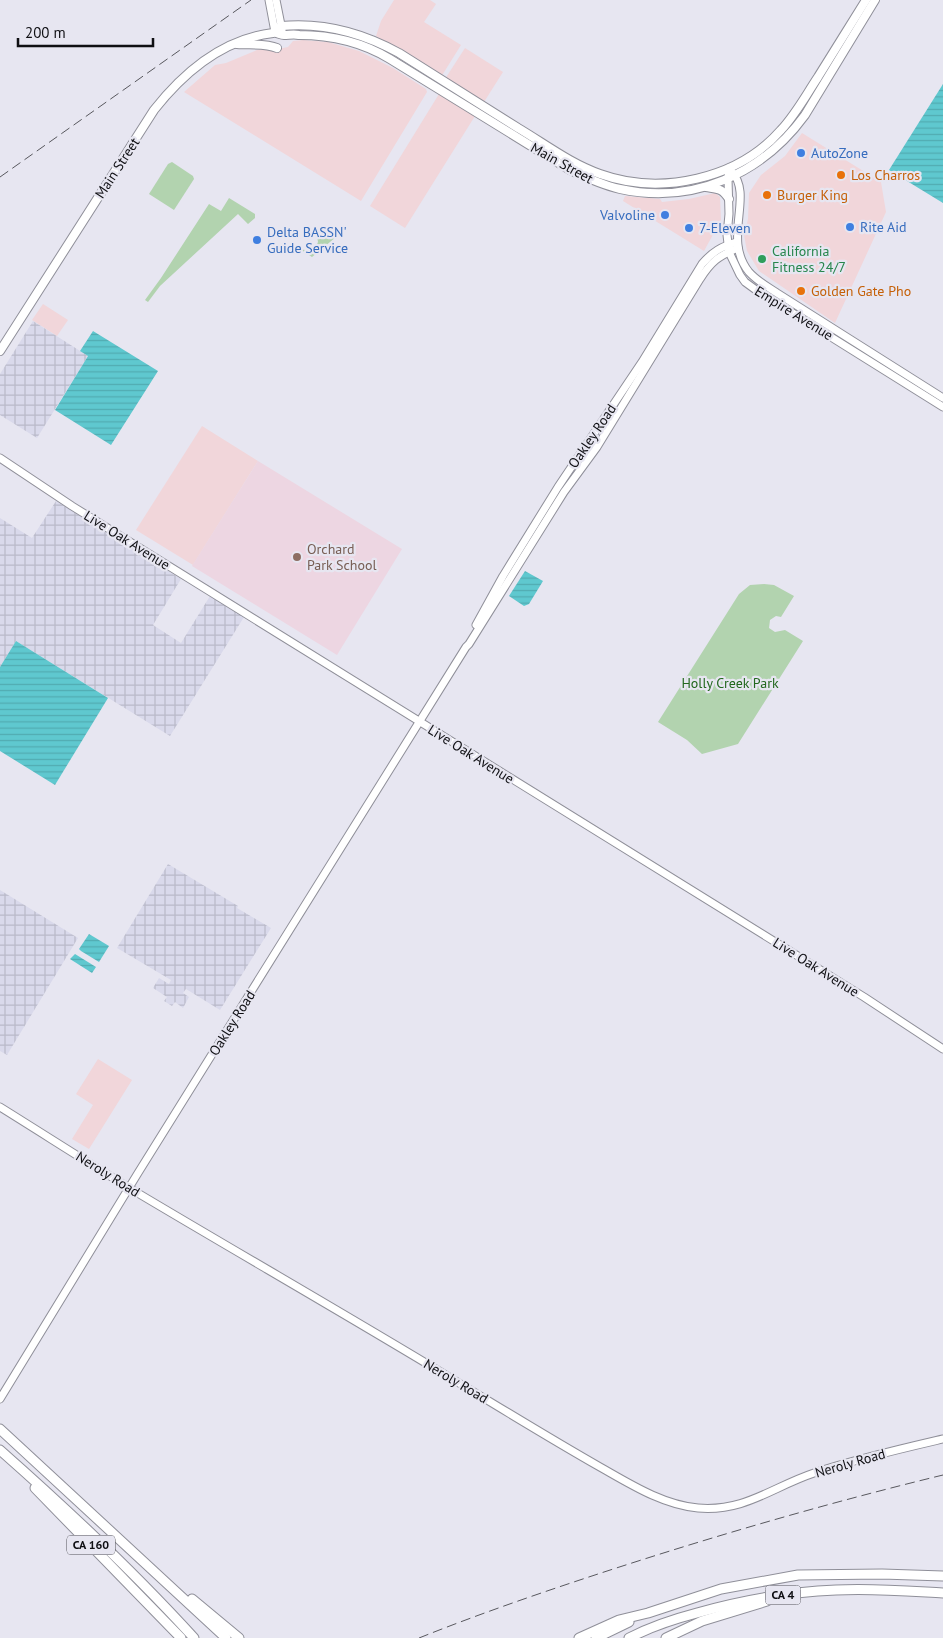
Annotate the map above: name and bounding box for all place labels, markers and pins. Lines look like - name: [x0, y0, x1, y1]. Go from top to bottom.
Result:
- place label: AutoZone: [811, 144, 868, 162]
- marker: AutoZone: [795, 147, 807, 159]
- place label: Los Charros: [851, 166, 920, 184]
- marker: Los Charros: [835, 169, 847, 181]
- place label: Burger King: [777, 186, 848, 204]
- marker: Burger King: [761, 189, 773, 201]
- place label: Valvoline: [599, 206, 655, 224]
- marker: Valvoline: [659, 209, 671, 221]
- place label: Rite Aid: [860, 218, 907, 236]
- place label: 7-Eleven: [699, 219, 751, 237]
- marker: Rite Aid: [844, 221, 856, 233]
- marker: 7-Eleven: [683, 222, 695, 234]
- place label: Delta BASSN' Guide Service: [267, 223, 348, 257]
- marker: Delta BASSN' Guide Service: [251, 234, 263, 246]
- place label: California Fitness 24/7: [772, 242, 846, 276]
- marker: California Fitness 24/7: [756, 253, 768, 265]
- place label: Golden Gate Pho: [811, 282, 911, 300]
- marker: Golden Gate Pho: [795, 285, 807, 297]
- place label: Orchard Park School: [307, 540, 377, 574]
- marker: Orchard Park School: [291, 551, 303, 563]

